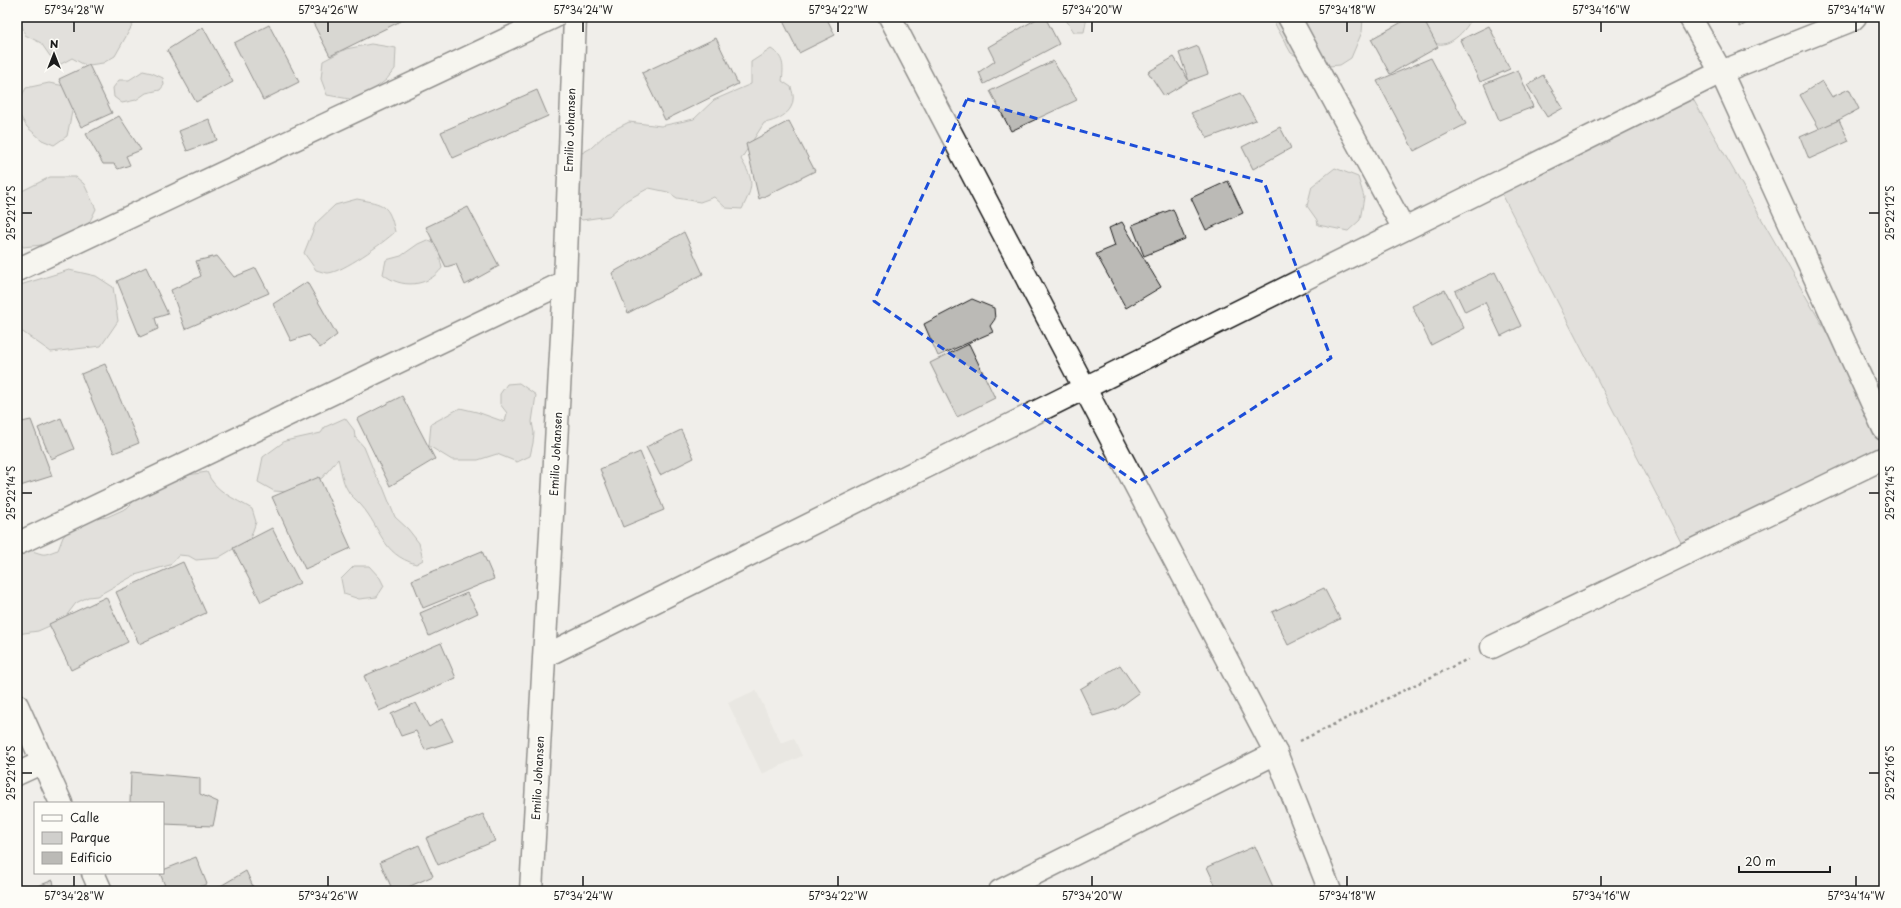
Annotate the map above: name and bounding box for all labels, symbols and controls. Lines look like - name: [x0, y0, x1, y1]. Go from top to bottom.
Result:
- text: 57°34'28"W: [44, 2, 105, 17]
- text: 57°34'26"W: [298, 2, 359, 17]
- text: 57°34'24"W: [553, 2, 614, 17]
- text: 57°34'22"W: [808, 2, 869, 17]
- text: 57°34'20"W: [1062, 2, 1123, 17]
- text: 57°34'18"W: [1318, 2, 1376, 17]
- text: 57°34'16"W: [1572, 2, 1631, 17]
- text: 57°34'14"W: [1827, 2, 1885, 17]
- north arrow: [34, 34, 74, 74]
- text: N: [50, 35, 59, 52]
- street label: Emilio Johansen: [560, 88, 579, 172]
- text: 25°22'12"S: [3, 186, 18, 240]
- text: 25°22'12"S: [1882, 186, 1897, 240]
- street label: Emilio Johansen: [545, 411, 566, 497]
- text: 25°22'14"S: [3, 466, 18, 520]
- text: 25°22'14"S: [1882, 466, 1897, 520]
- street label: Emilio Johansen: [527, 735, 548, 821]
- text: 25°22'16"S: [3, 746, 18, 800]
- text: 25°22'16"S: [1882, 746, 1897, 800]
- legend: [34, 802, 164, 874]
- text: Calle: [70, 808, 100, 826]
- text: Parque: [70, 828, 110, 846]
- text: Edificio: [70, 848, 112, 866]
- scale bar: [1739, 848, 1830, 874]
- text: 20 m: [1745, 852, 1776, 870]
- text: 57°34'28"W: [44, 888, 105, 903]
- text: 57°34'26"W: [298, 888, 359, 903]
- text: 57°34'24"W: [553, 888, 614, 903]
- text: 57°34'22"W: [808, 888, 869, 903]
- text: 57°34'20"W: [1062, 888, 1123, 903]
- text: 57°34'18"W: [1318, 888, 1376, 903]
- text: 57°34'16"W: [1572, 888, 1631, 903]
- text: 57°34'14"W: [1827, 888, 1885, 903]

